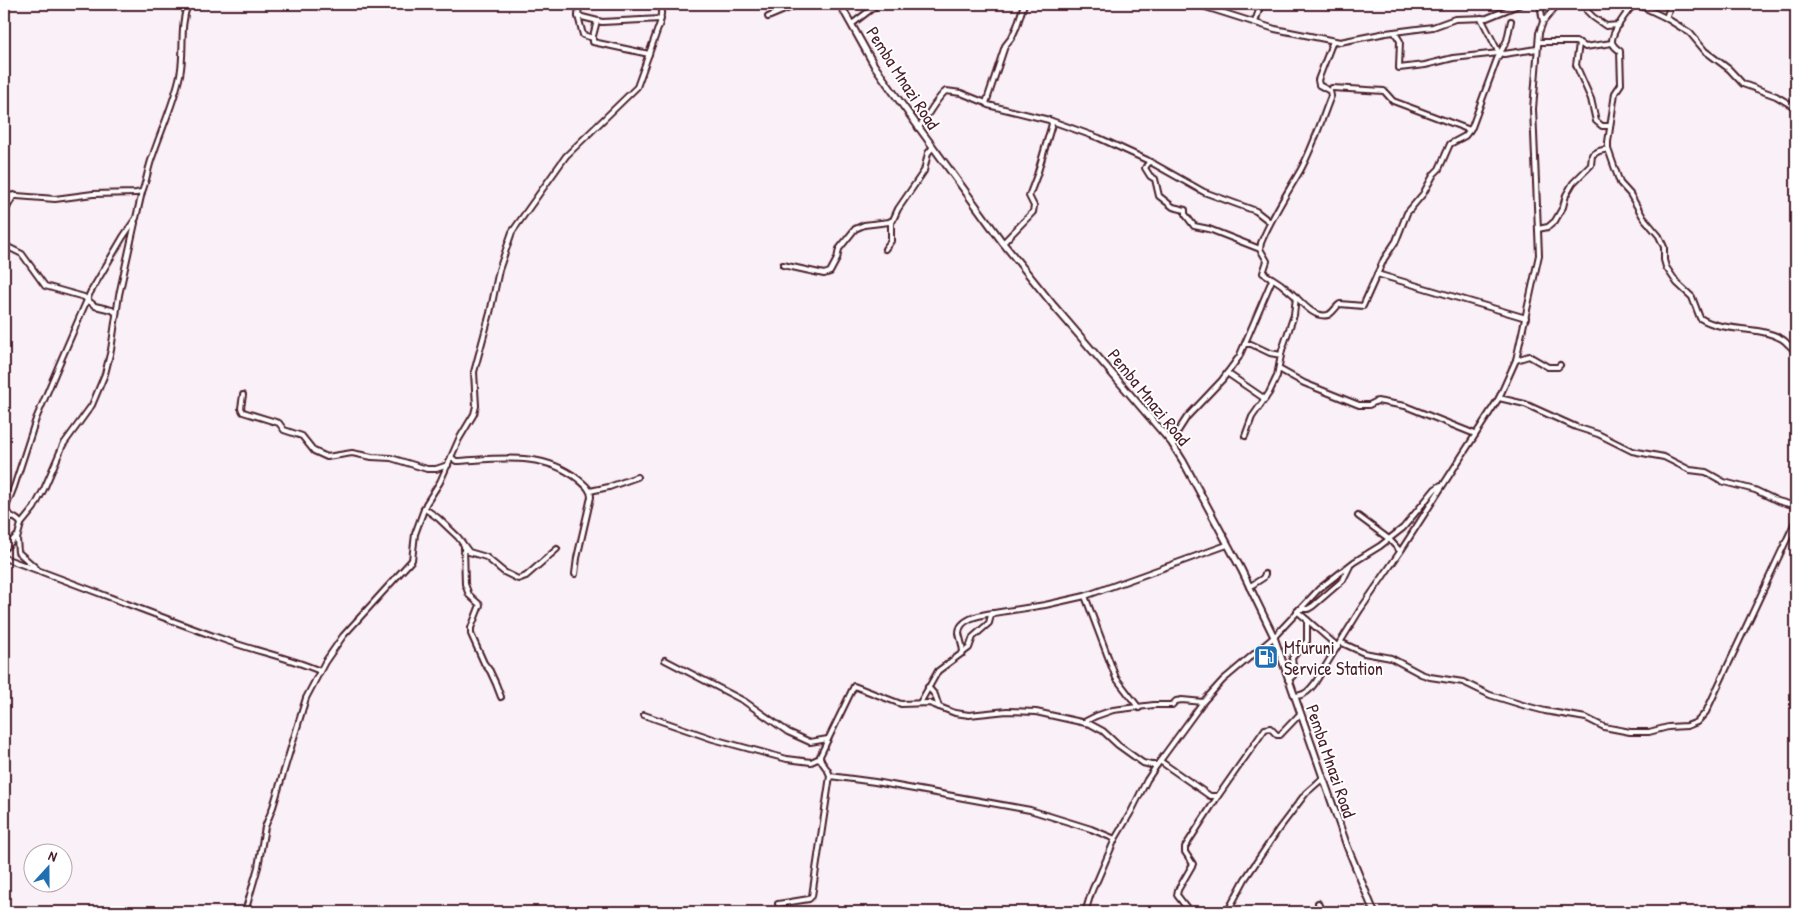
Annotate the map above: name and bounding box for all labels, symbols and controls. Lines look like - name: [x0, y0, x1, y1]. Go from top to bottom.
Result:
- street label: Pemba Mnazi Road: [860, 22, 946, 134]
- street label: Pemba Mnazi Road: [1102, 343, 1196, 451]
- place label: Mfuruni Service Station: [1284, 635, 1383, 681]
- fuel station icon: Mfuruni Service Station: [1253, 644, 1279, 670]
- street label: Pemba Mnazi Road: [1300, 701, 1362, 821]
- north arrow: [22, 844, 72, 894]
- text: N: [46, 845, 60, 866]

